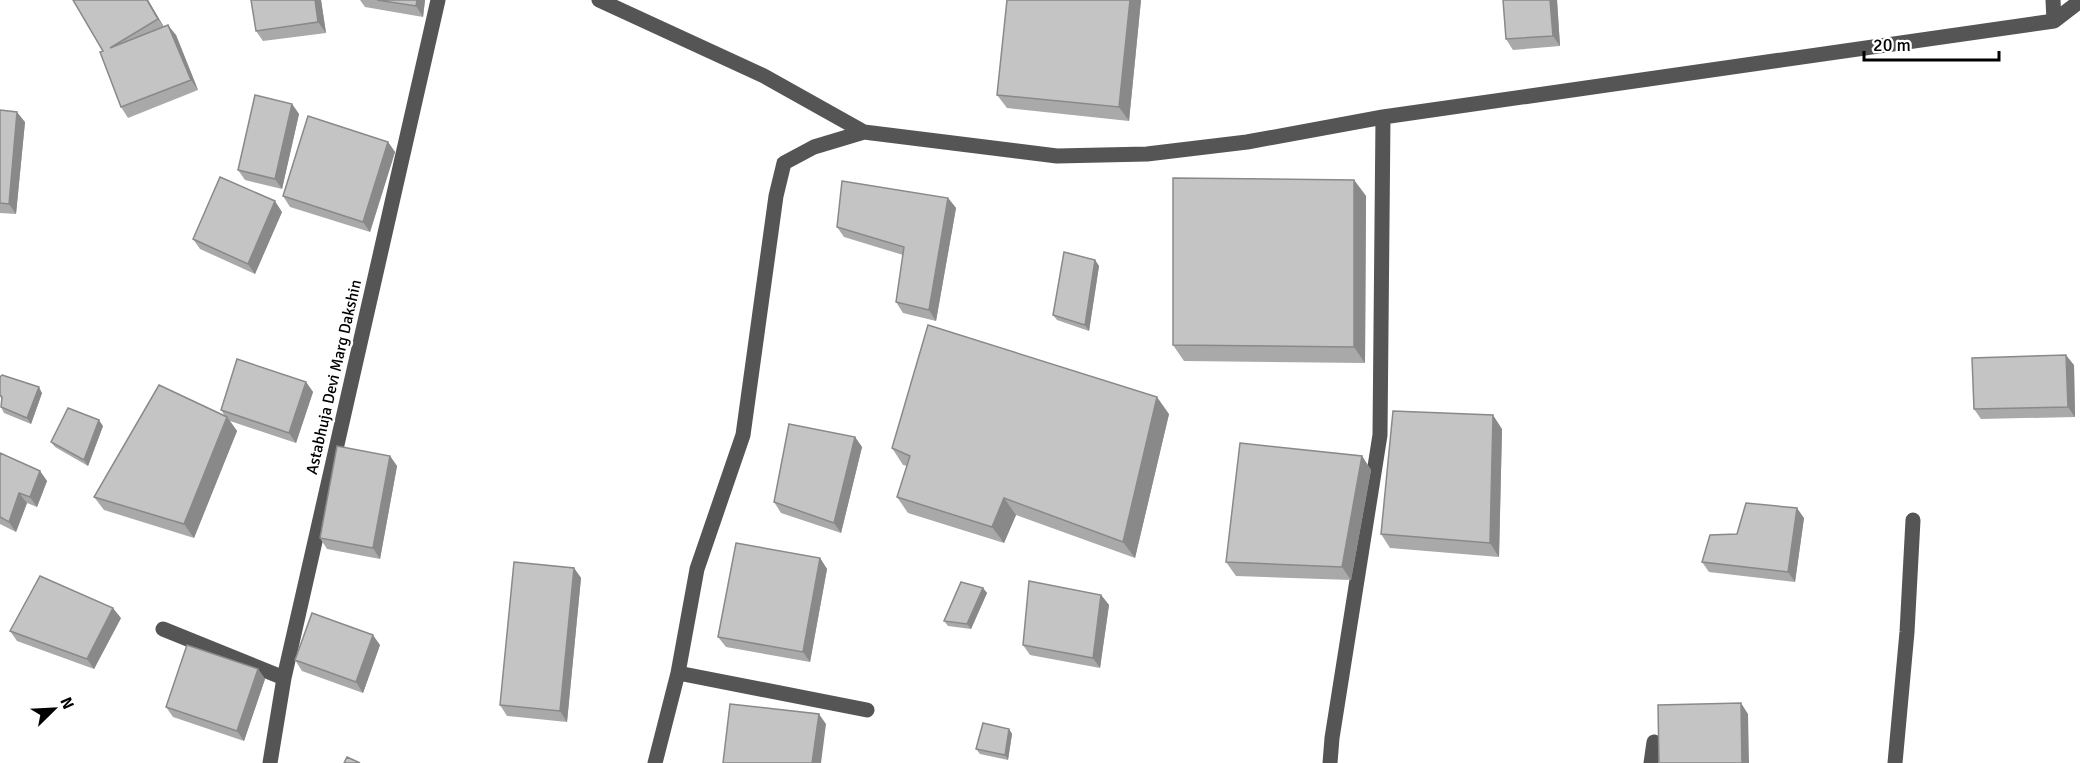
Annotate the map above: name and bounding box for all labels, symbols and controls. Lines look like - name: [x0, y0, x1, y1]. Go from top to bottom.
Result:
- scale bar: [1864, 24, 1999, 62]
- text: 20 m: [1873, 34, 1911, 56]
- street label: Astabhuja Devi Marg Dakshin: [302, 278, 366, 476]
- north arrow: [24, 679, 84, 739]
- text: N: [55, 694, 78, 712]

